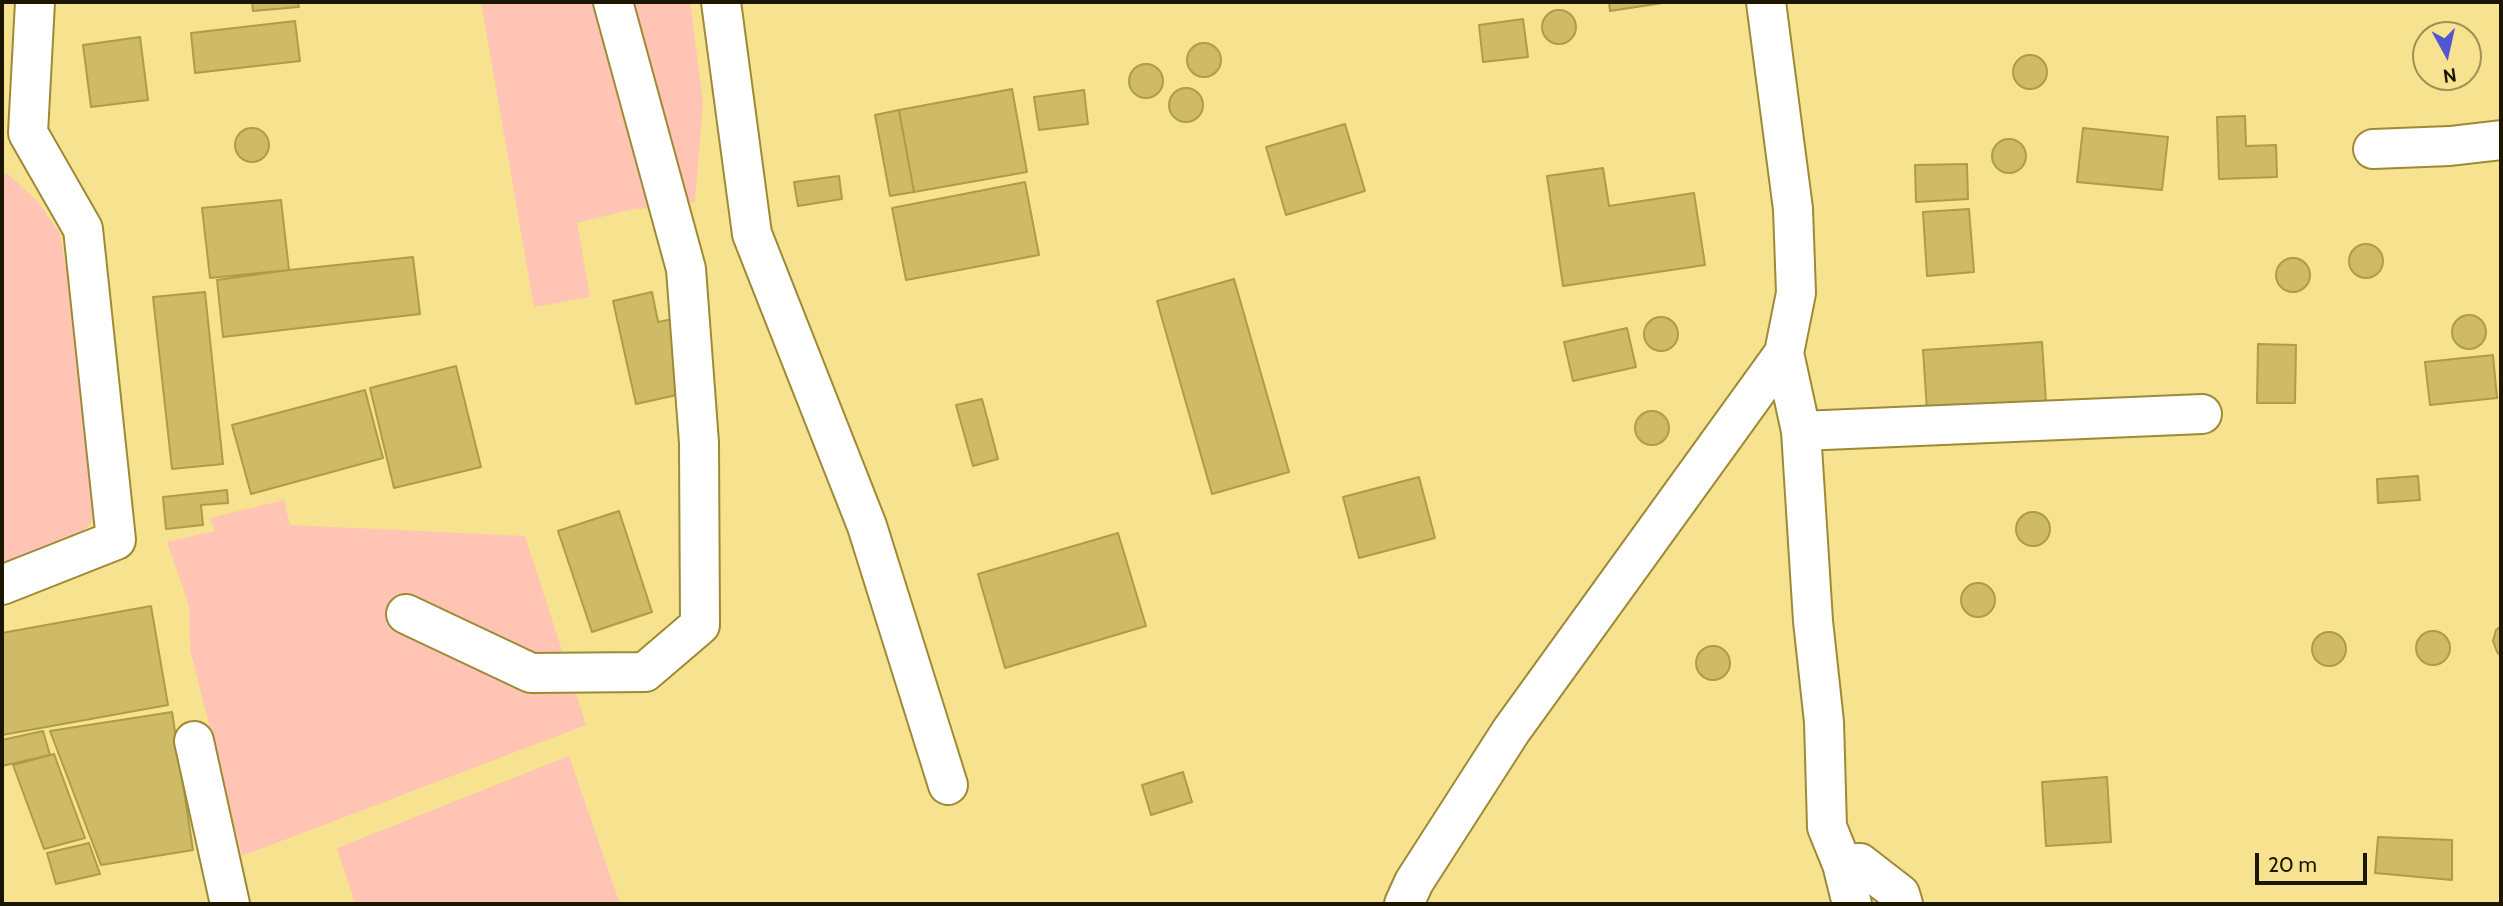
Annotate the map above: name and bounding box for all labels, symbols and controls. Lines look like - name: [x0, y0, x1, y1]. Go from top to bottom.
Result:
- north arrow: [2412, 21, 2482, 91]
- text: N: [2441, 63, 2458, 88]
- scale bar: [2258, 839, 2370, 883]
- text: 20 m: [2268, 852, 2317, 877]

